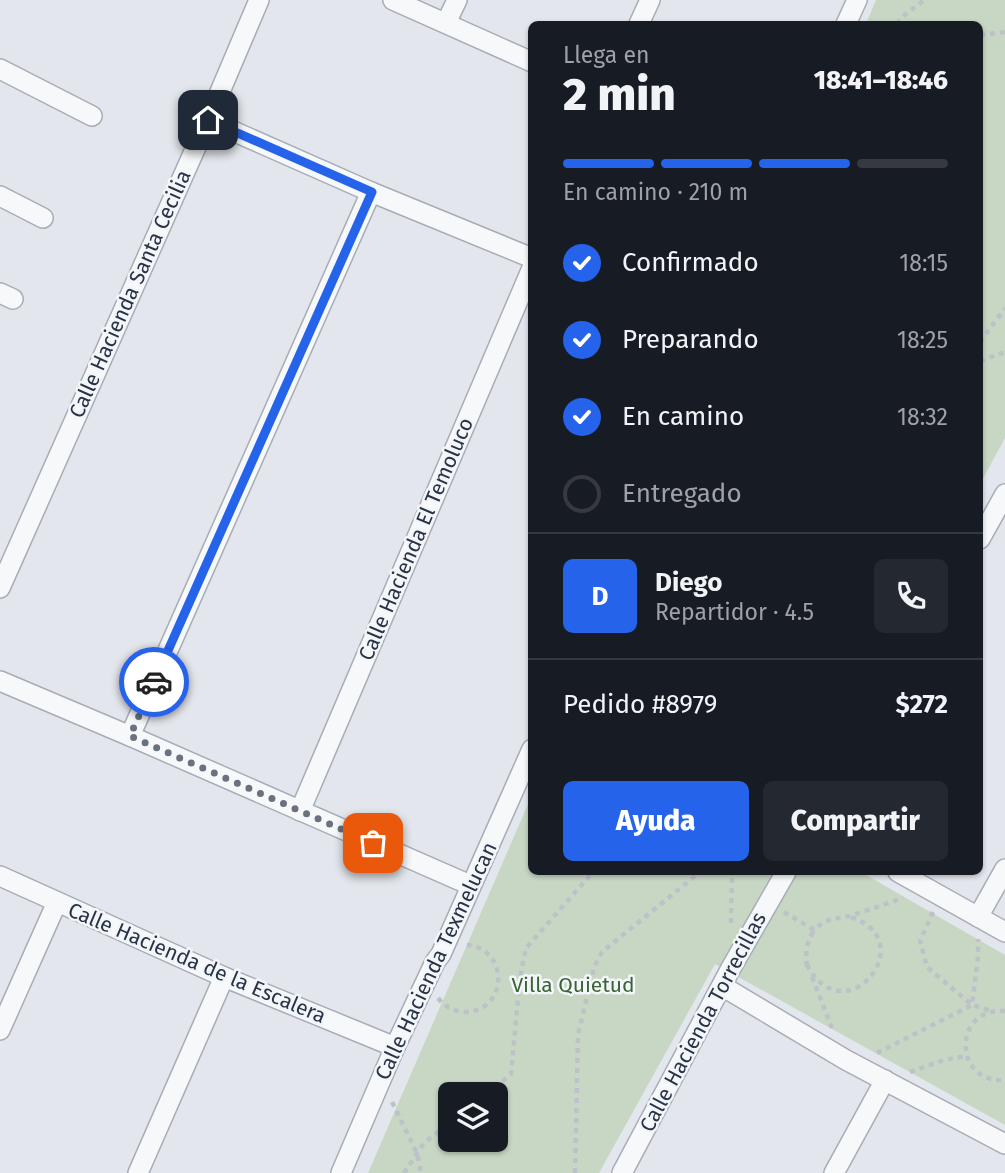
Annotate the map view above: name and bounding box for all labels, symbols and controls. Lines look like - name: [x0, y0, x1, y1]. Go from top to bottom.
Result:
- text: Llega en: [563, 41, 649, 69]
- text: 18:41–18:46: [814, 65, 948, 96]
- text: 2 min: [563, 67, 676, 122]
- pin: [178, 90, 238, 150]
- icon: home: [189, 101, 227, 139]
- street label: Calle Hacienda Santa Cecilia: [63, 166, 197, 422]
- text: En camino · 210 m: [563, 178, 748, 206]
- icon: check: [563, 244, 601, 282]
- text: Confirmado: [622, 247, 759, 278]
- text: 18:15: [899, 249, 948, 277]
- icon: check: [563, 321, 601, 359]
- text: Preparando: [622, 324, 759, 355]
- text: 18:25: [897, 326, 948, 354]
- icon: check: [563, 398, 601, 436]
- text: En camino: [622, 401, 744, 432]
- text: 18:32: [897, 403, 948, 431]
- street label: Calle Hacienda El Temoluco: [353, 414, 479, 664]
- text: Entregado: [622, 478, 742, 509]
- button: phone: [874, 559, 948, 633]
- text: Diego: [655, 567, 723, 598]
- text: D: [592, 581, 608, 612]
- text: Repartidor · 4.5: [655, 598, 814, 626]
- courier: [119, 647, 189, 717]
- icon: car: [135, 663, 173, 701]
- text: Pedido #8979: [563, 689, 717, 720]
- text: $272: [895, 689, 948, 720]
- button: Ayuda: [563, 781, 749, 861]
- button: Compartir: [763, 781, 948, 861]
- pin: [343, 813, 403, 873]
- icon: bag: [354, 824, 392, 862]
- street label: Calle Hacienda Texmelucan: [369, 838, 503, 1084]
- street label: Calle Hacienda de la Escalera: [64, 897, 330, 1029]
- street label: Calle Hacienda Torrecillas: [634, 908, 772, 1136]
- park label: Villa Quietud: [511, 972, 635, 998]
- map controls: [438, 1082, 508, 1152]
- button: layers: [438, 1082, 508, 1152]

